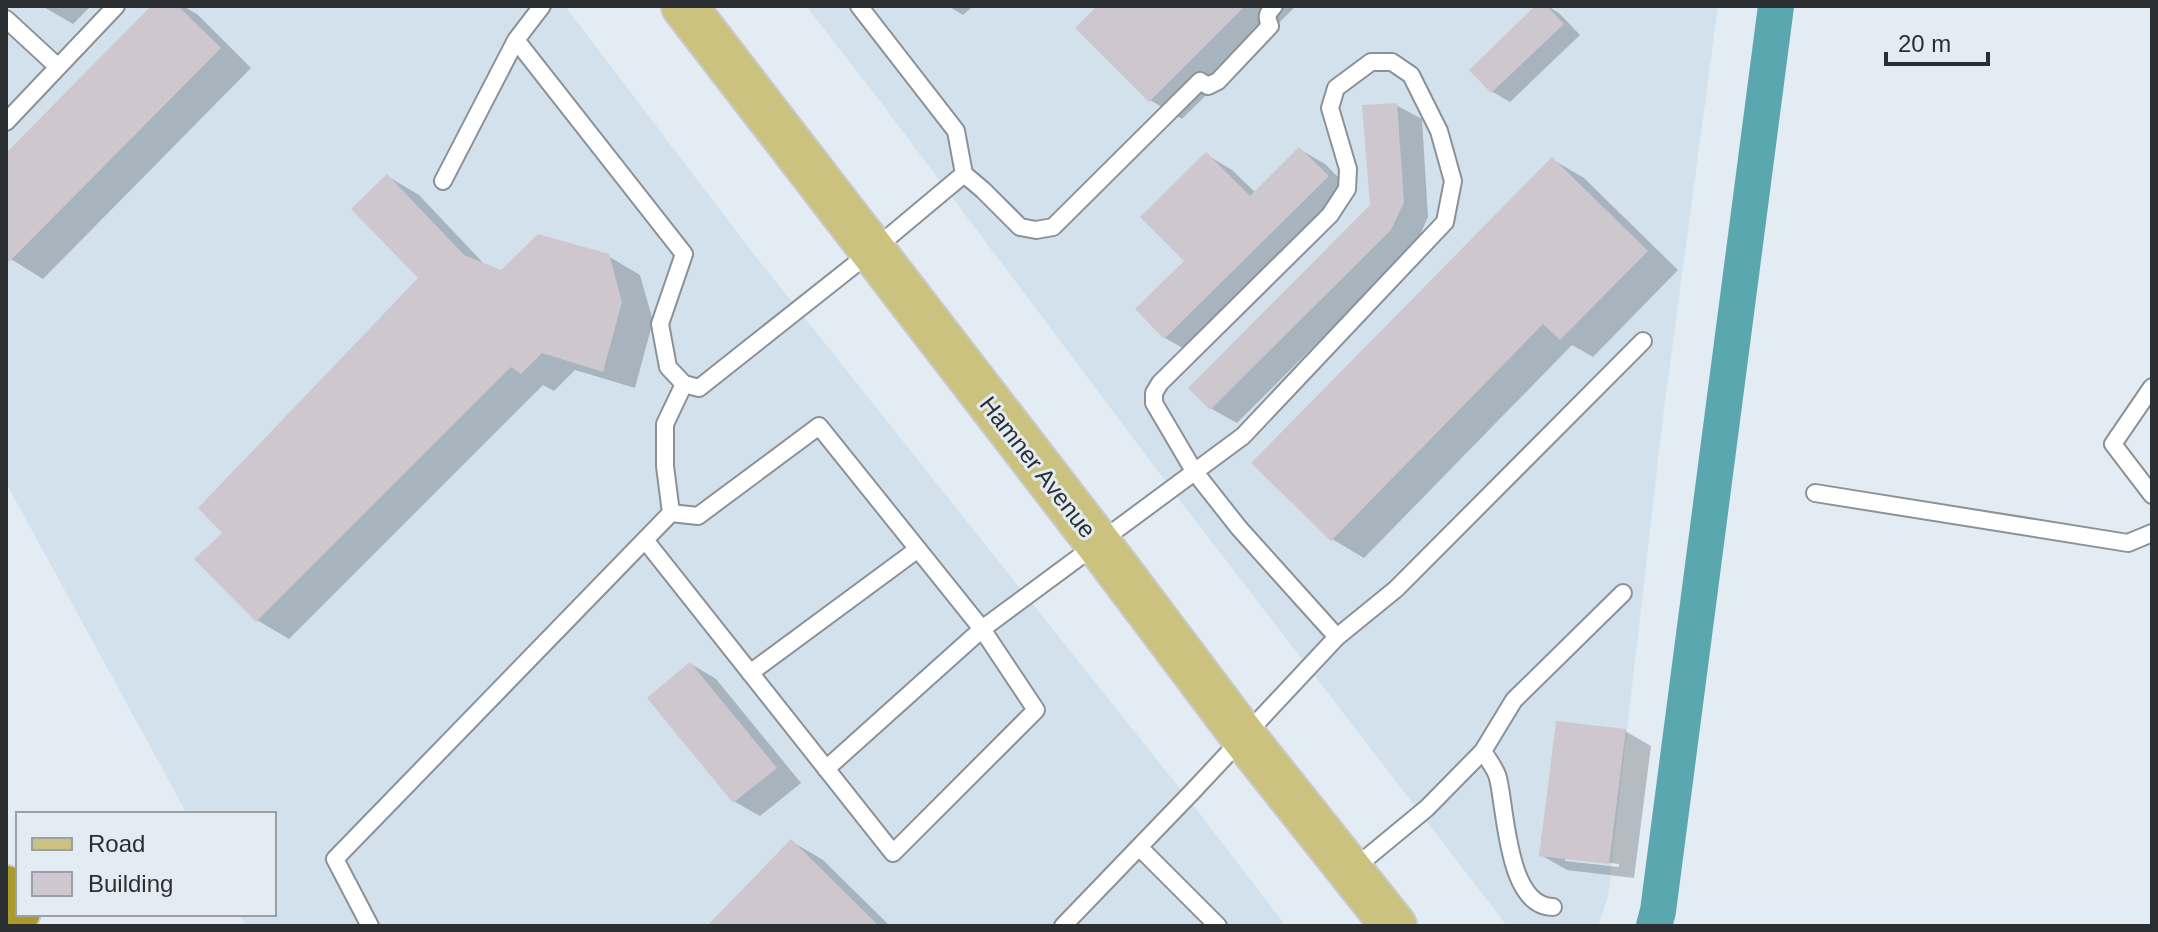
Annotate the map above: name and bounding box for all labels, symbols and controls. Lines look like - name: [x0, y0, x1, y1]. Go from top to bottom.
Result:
- scale bar: [1886, 16, 1988, 66]
- text: 20 m: [1898, 30, 1951, 57]
- street label: Hamner Avenue: [975, 391, 1101, 543]
- legend: [16, 812, 276, 916]
- text: Road: [88, 830, 145, 857]
- text: Building: [88, 870, 173, 897]

